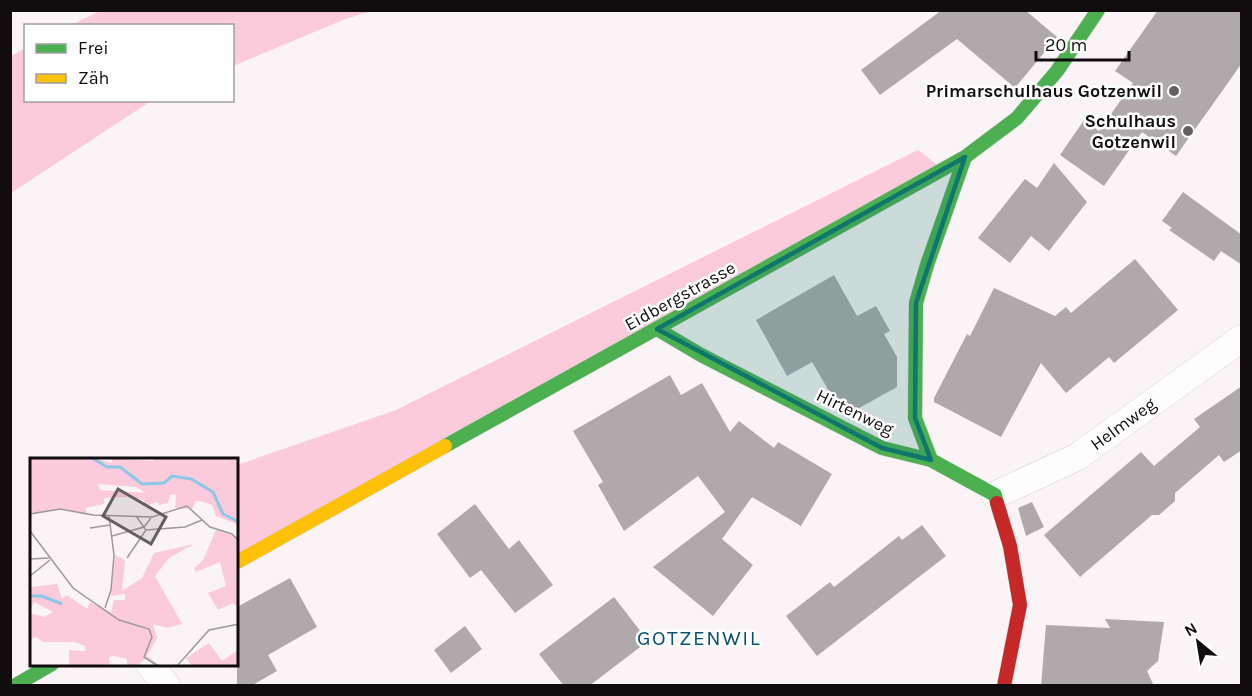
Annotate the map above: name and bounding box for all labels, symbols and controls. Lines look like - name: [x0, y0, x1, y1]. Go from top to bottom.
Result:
- legend: [24, 24, 234, 102]
- scale bar: [1036, 24, 1129, 62]
- text: 20 m: [1045, 34, 1087, 56]
- text: Frei: [78, 37, 109, 59]
- text: Zäh: [78, 67, 109, 89]
- place label: Primarschulhaus Gotzenwil: [926, 80, 1162, 102]
- marker: Primarschulhaus Gotzenwil: [1167, 84, 1181, 98]
- place label: Schulhaus Gotzenwil: [1084, 110, 1176, 153]
- marker: Schulhaus Gotzenwil: [1181, 124, 1195, 138]
- street label: Eidbergstrasse: [621, 257, 739, 335]
- street label: Hirtenweg: [813, 384, 897, 440]
- street label: Helmweg: [1086, 393, 1160, 455]
- inset map: [30, 458, 238, 666]
- north arrow: [1168, 612, 1228, 672]
- text: N: [1181, 618, 1200, 641]
- district label: GOTZENWIL: [637, 626, 761, 650]

